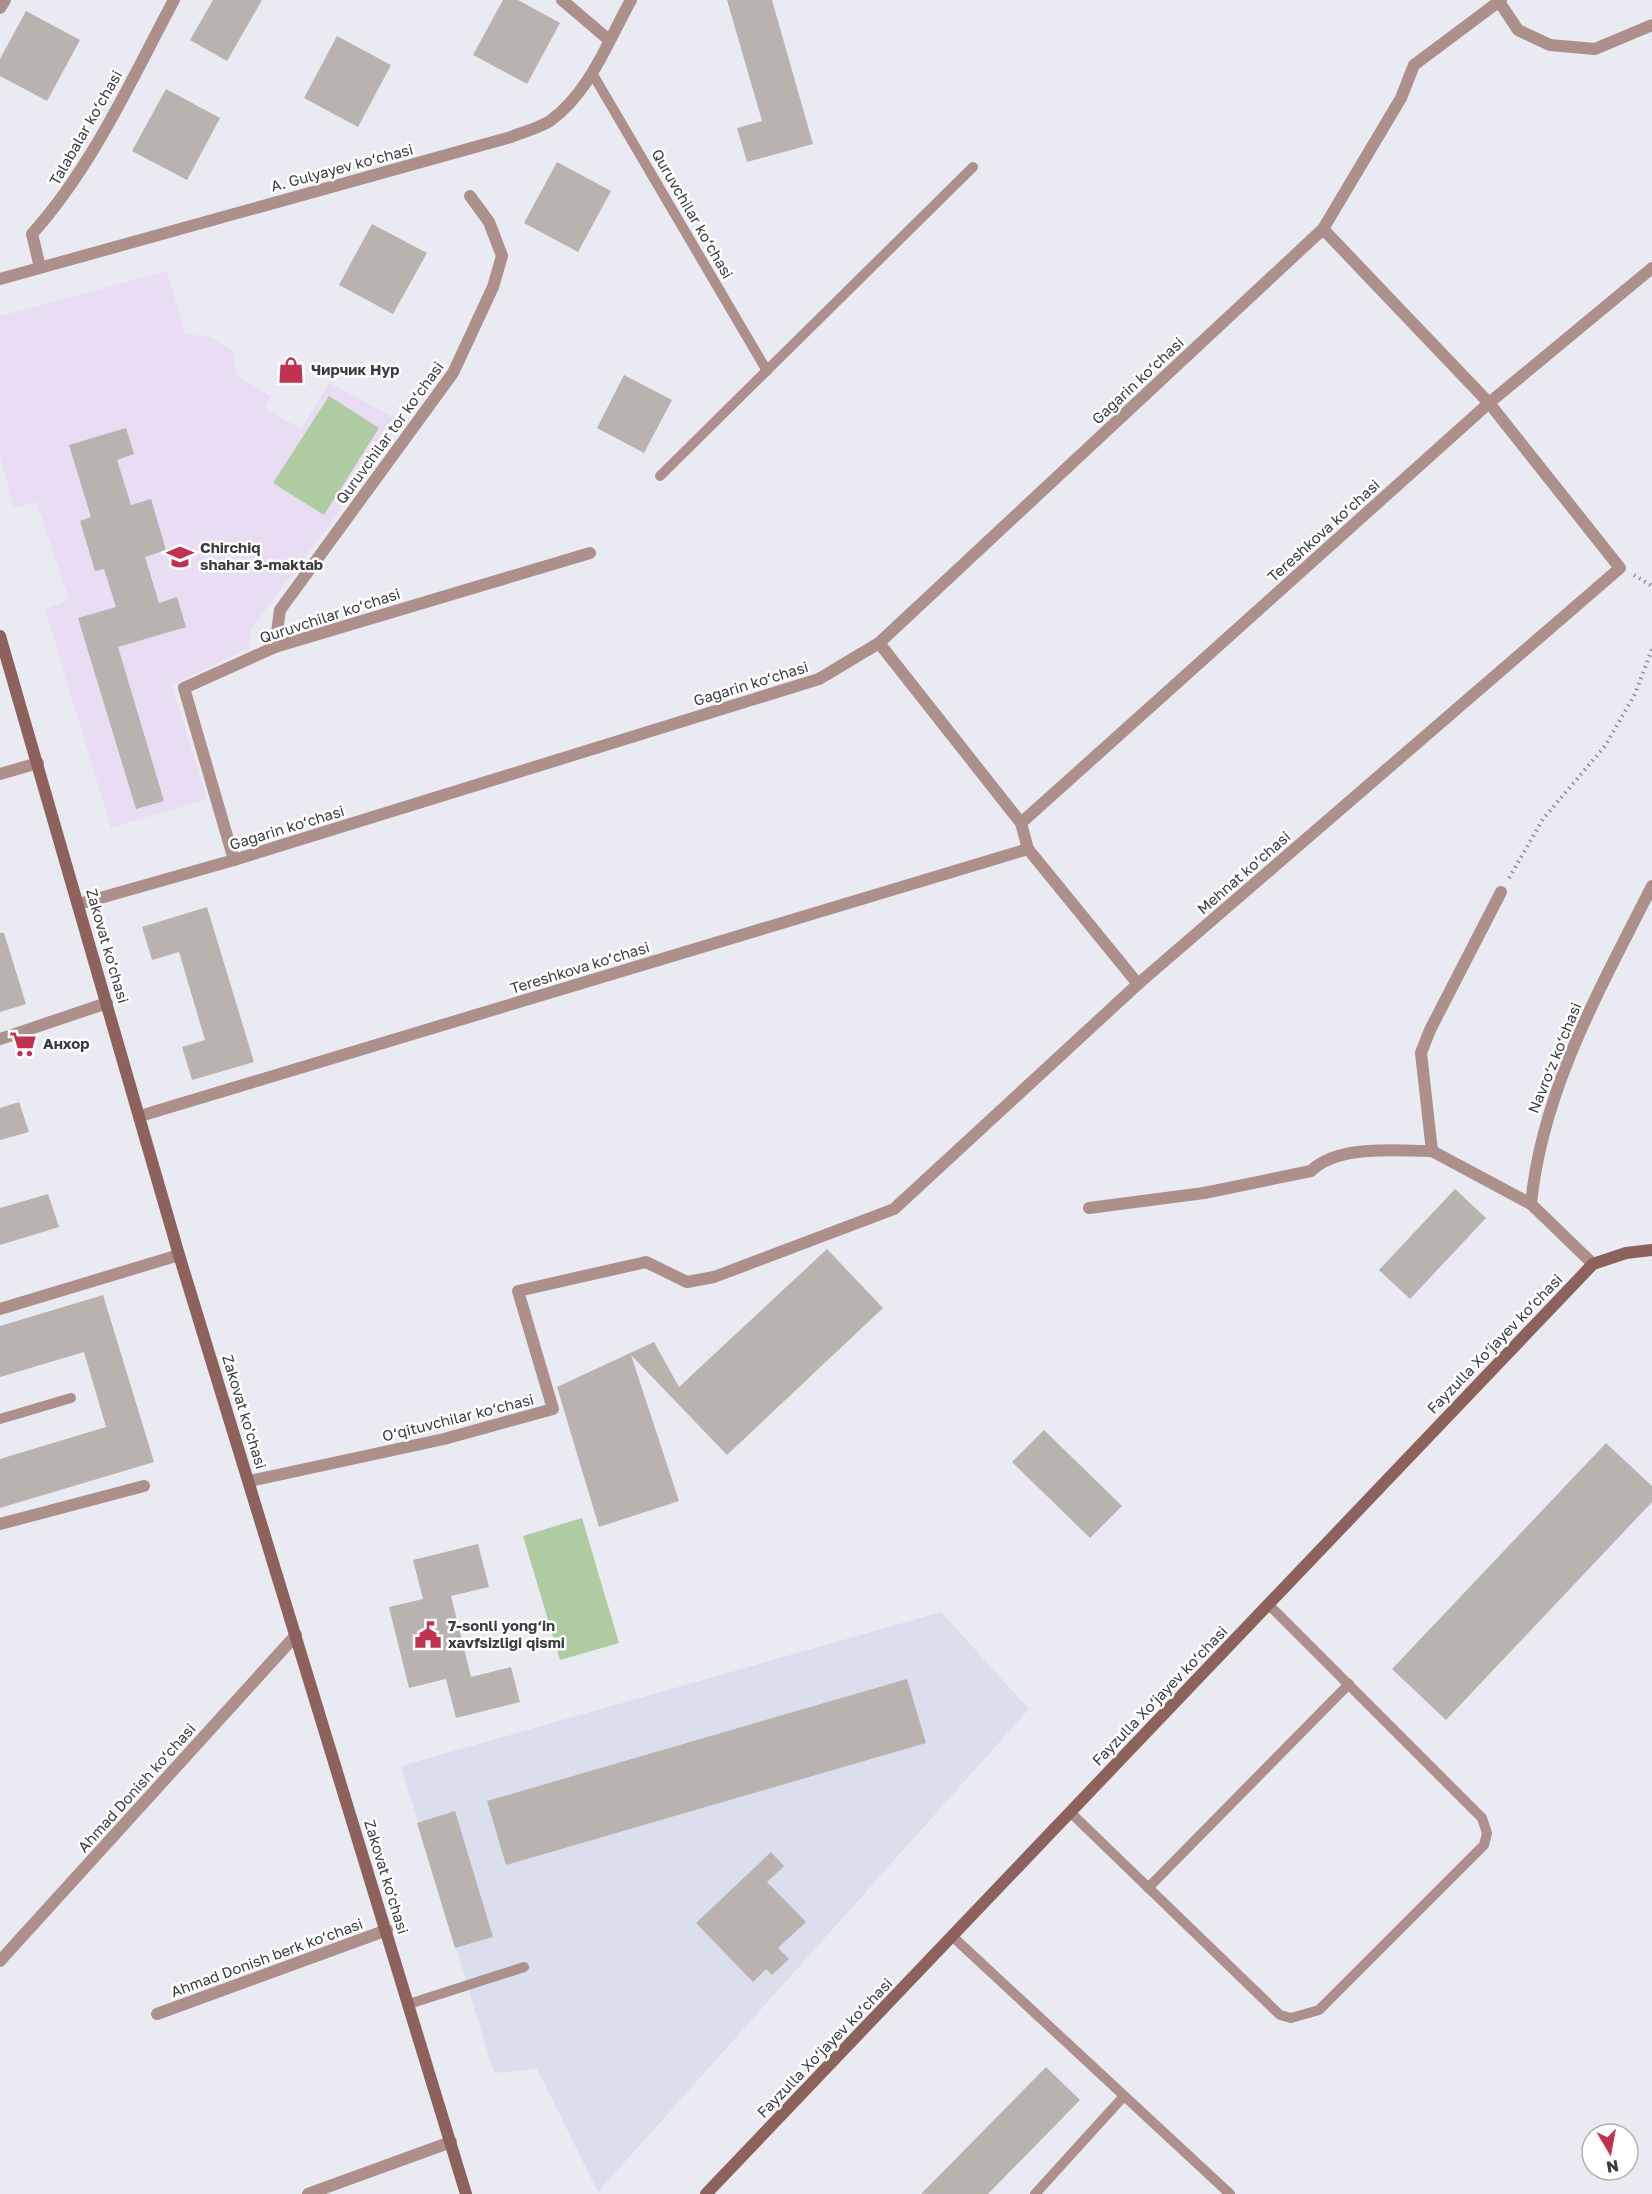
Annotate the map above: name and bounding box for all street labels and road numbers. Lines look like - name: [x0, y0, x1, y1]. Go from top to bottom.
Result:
- street label: Talabalar ko‘chasi: [45, 67, 125, 188]
- street label: A. Gulyayev ko‘chasi: [269, 139, 415, 195]
- street label: Quruvchilar ko‘chasi: [648, 145, 737, 282]
- street label: Gagarin ko‘chasi: [1088, 333, 1187, 427]
- street label: Quruvchilar tor ko‘chasi: [332, 358, 447, 507]
- street label: Tereshkova ko‘chasi: [1264, 475, 1383, 585]
- street label: Quruvchilar ko‘chasi: [257, 584, 402, 646]
- street label: Gagarin ko‘chasi: [691, 657, 810, 709]
- street label: Gagarin ko‘chasi: [227, 801, 346, 853]
- street label: Mehnat ko‘chasi: [1193, 827, 1294, 918]
- street label: Zakovat ko'chasi: [83, 886, 133, 1005]
- street label: Tereshkova ko‘chasi: [508, 937, 652, 997]
- street label: Navro‘z ko‘chasi: [1524, 1000, 1584, 1116]
- street label: Fayzulla Xo‘jayev ko‘chasi: [1423, 1270, 1566, 1417]
- street label: Zakovat ko'chasi: [219, 1352, 271, 1471]
- street label: O‘qituvchilar ko‘chasi: [380, 1389, 535, 1445]
- street label: Fayzulla Xo‘jayev ko‘chasi: [1088, 1622, 1231, 1769]
- street label: Ahmad Donish ko‘chasi: [74, 1719, 199, 1855]
- street label: Zakovat ko'chasi: [361, 1817, 413, 1936]
- street label: Ahmad Donish berk ko‘chasi: [168, 1914, 365, 2000]
- street label: Fayzulla Xo‘jayev ko‘chasi: [753, 1974, 896, 2121]

